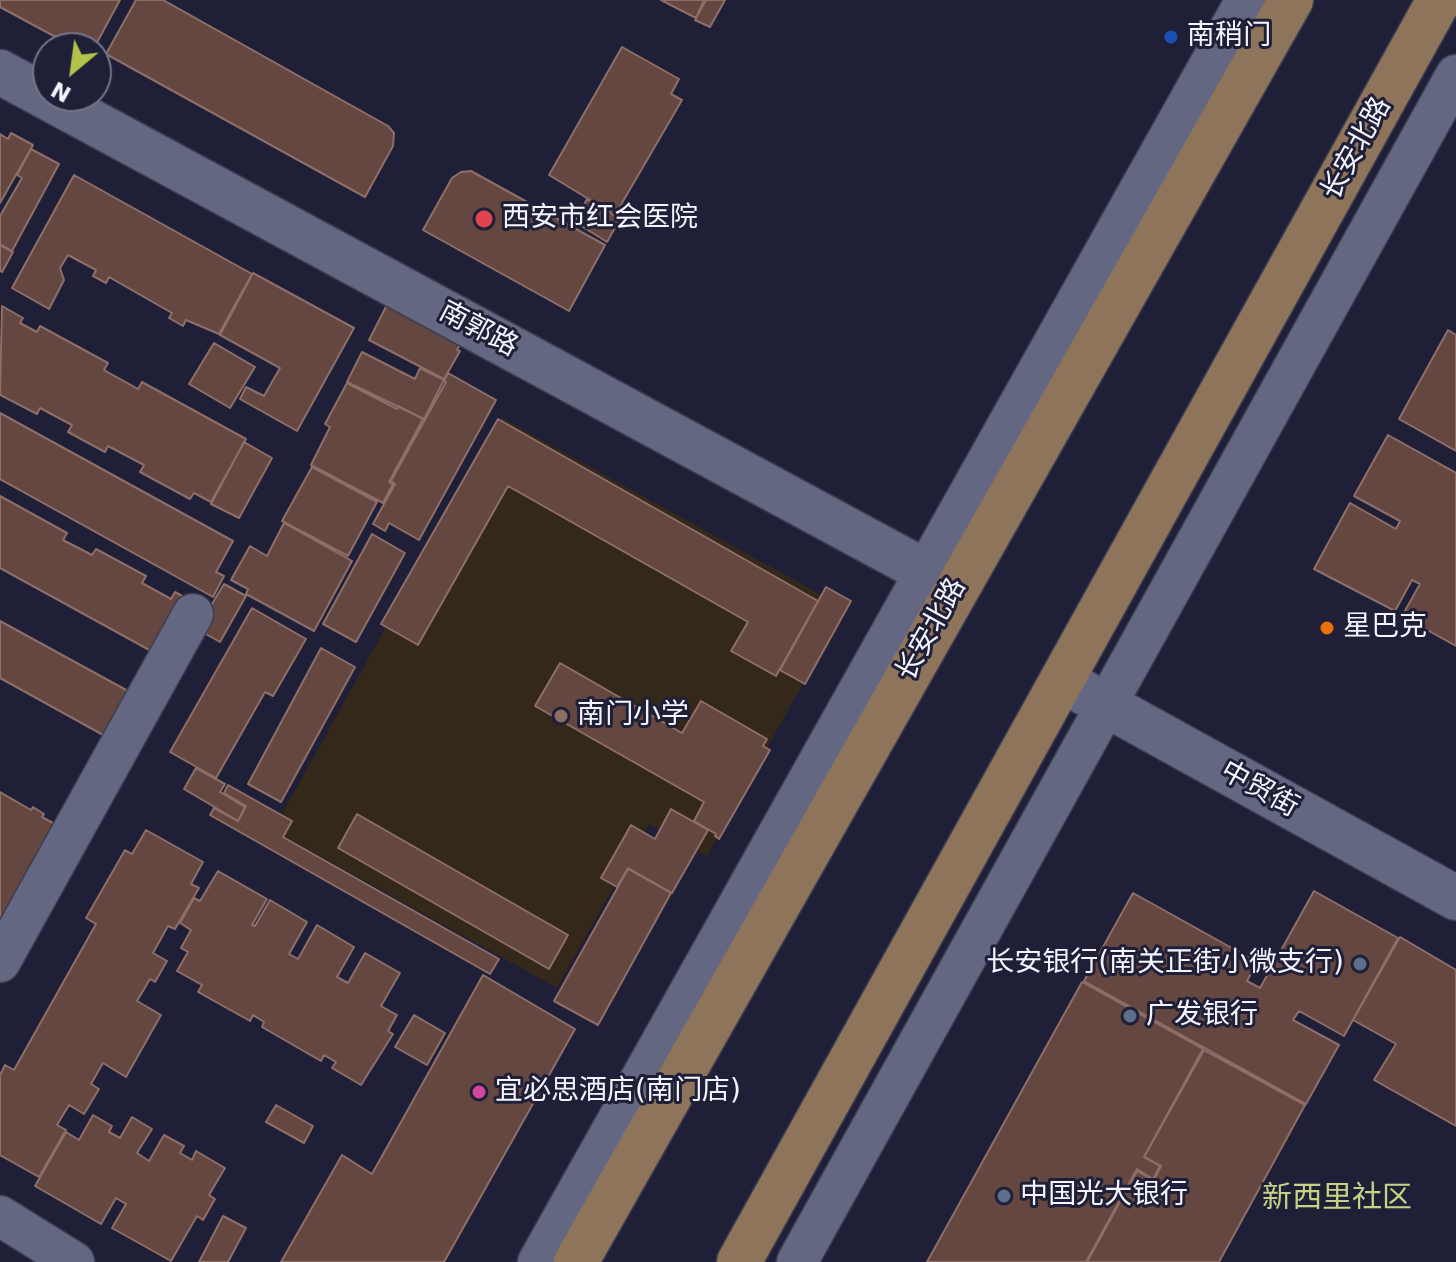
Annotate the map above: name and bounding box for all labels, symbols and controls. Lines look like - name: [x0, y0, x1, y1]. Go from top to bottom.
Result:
- place label: 南稍门: [1187, 20, 1271, 54]
- marker: 南稍门: [1162, 28, 1180, 46]
- north arrow: [32, 32, 112, 112]
- text: N: [47, 76, 75, 107]
- street label: 长安北路: [1315, 92, 1399, 206]
- place label: 西安市红会医院: [502, 202, 698, 236]
- marker: 西安市红会医院: [473, 208, 495, 230]
- street label: 南郭路: [433, 295, 523, 365]
- street label: 长安北路: [890, 573, 974, 687]
- place label: 星巴克: [1343, 611, 1427, 645]
- marker: 星巴克: [1318, 619, 1336, 637]
- place label: 南门小学: [577, 699, 689, 733]
- marker: 南门小学: [552, 707, 570, 725]
- street label: 中贸街: [1214, 755, 1304, 825]
- place label: 长安银行(南关正街小微支行): [986, 947, 1344, 981]
- marker: 长安银行(南关正街小微支行): [1351, 955, 1369, 973]
- place label: 广发银行: [1146, 999, 1258, 1033]
- marker: 广发银行: [1121, 1007, 1139, 1025]
- place label: 宜必思酒店(南门店): [495, 1075, 741, 1109]
- marker: 宜必思酒店(南门店): [470, 1083, 488, 1101]
- place label: 中国光大银行: [1020, 1179, 1188, 1213]
- district label: 新西里社区: [1262, 1181, 1412, 1217]
- marker: 中国光大银行: [995, 1187, 1013, 1205]

